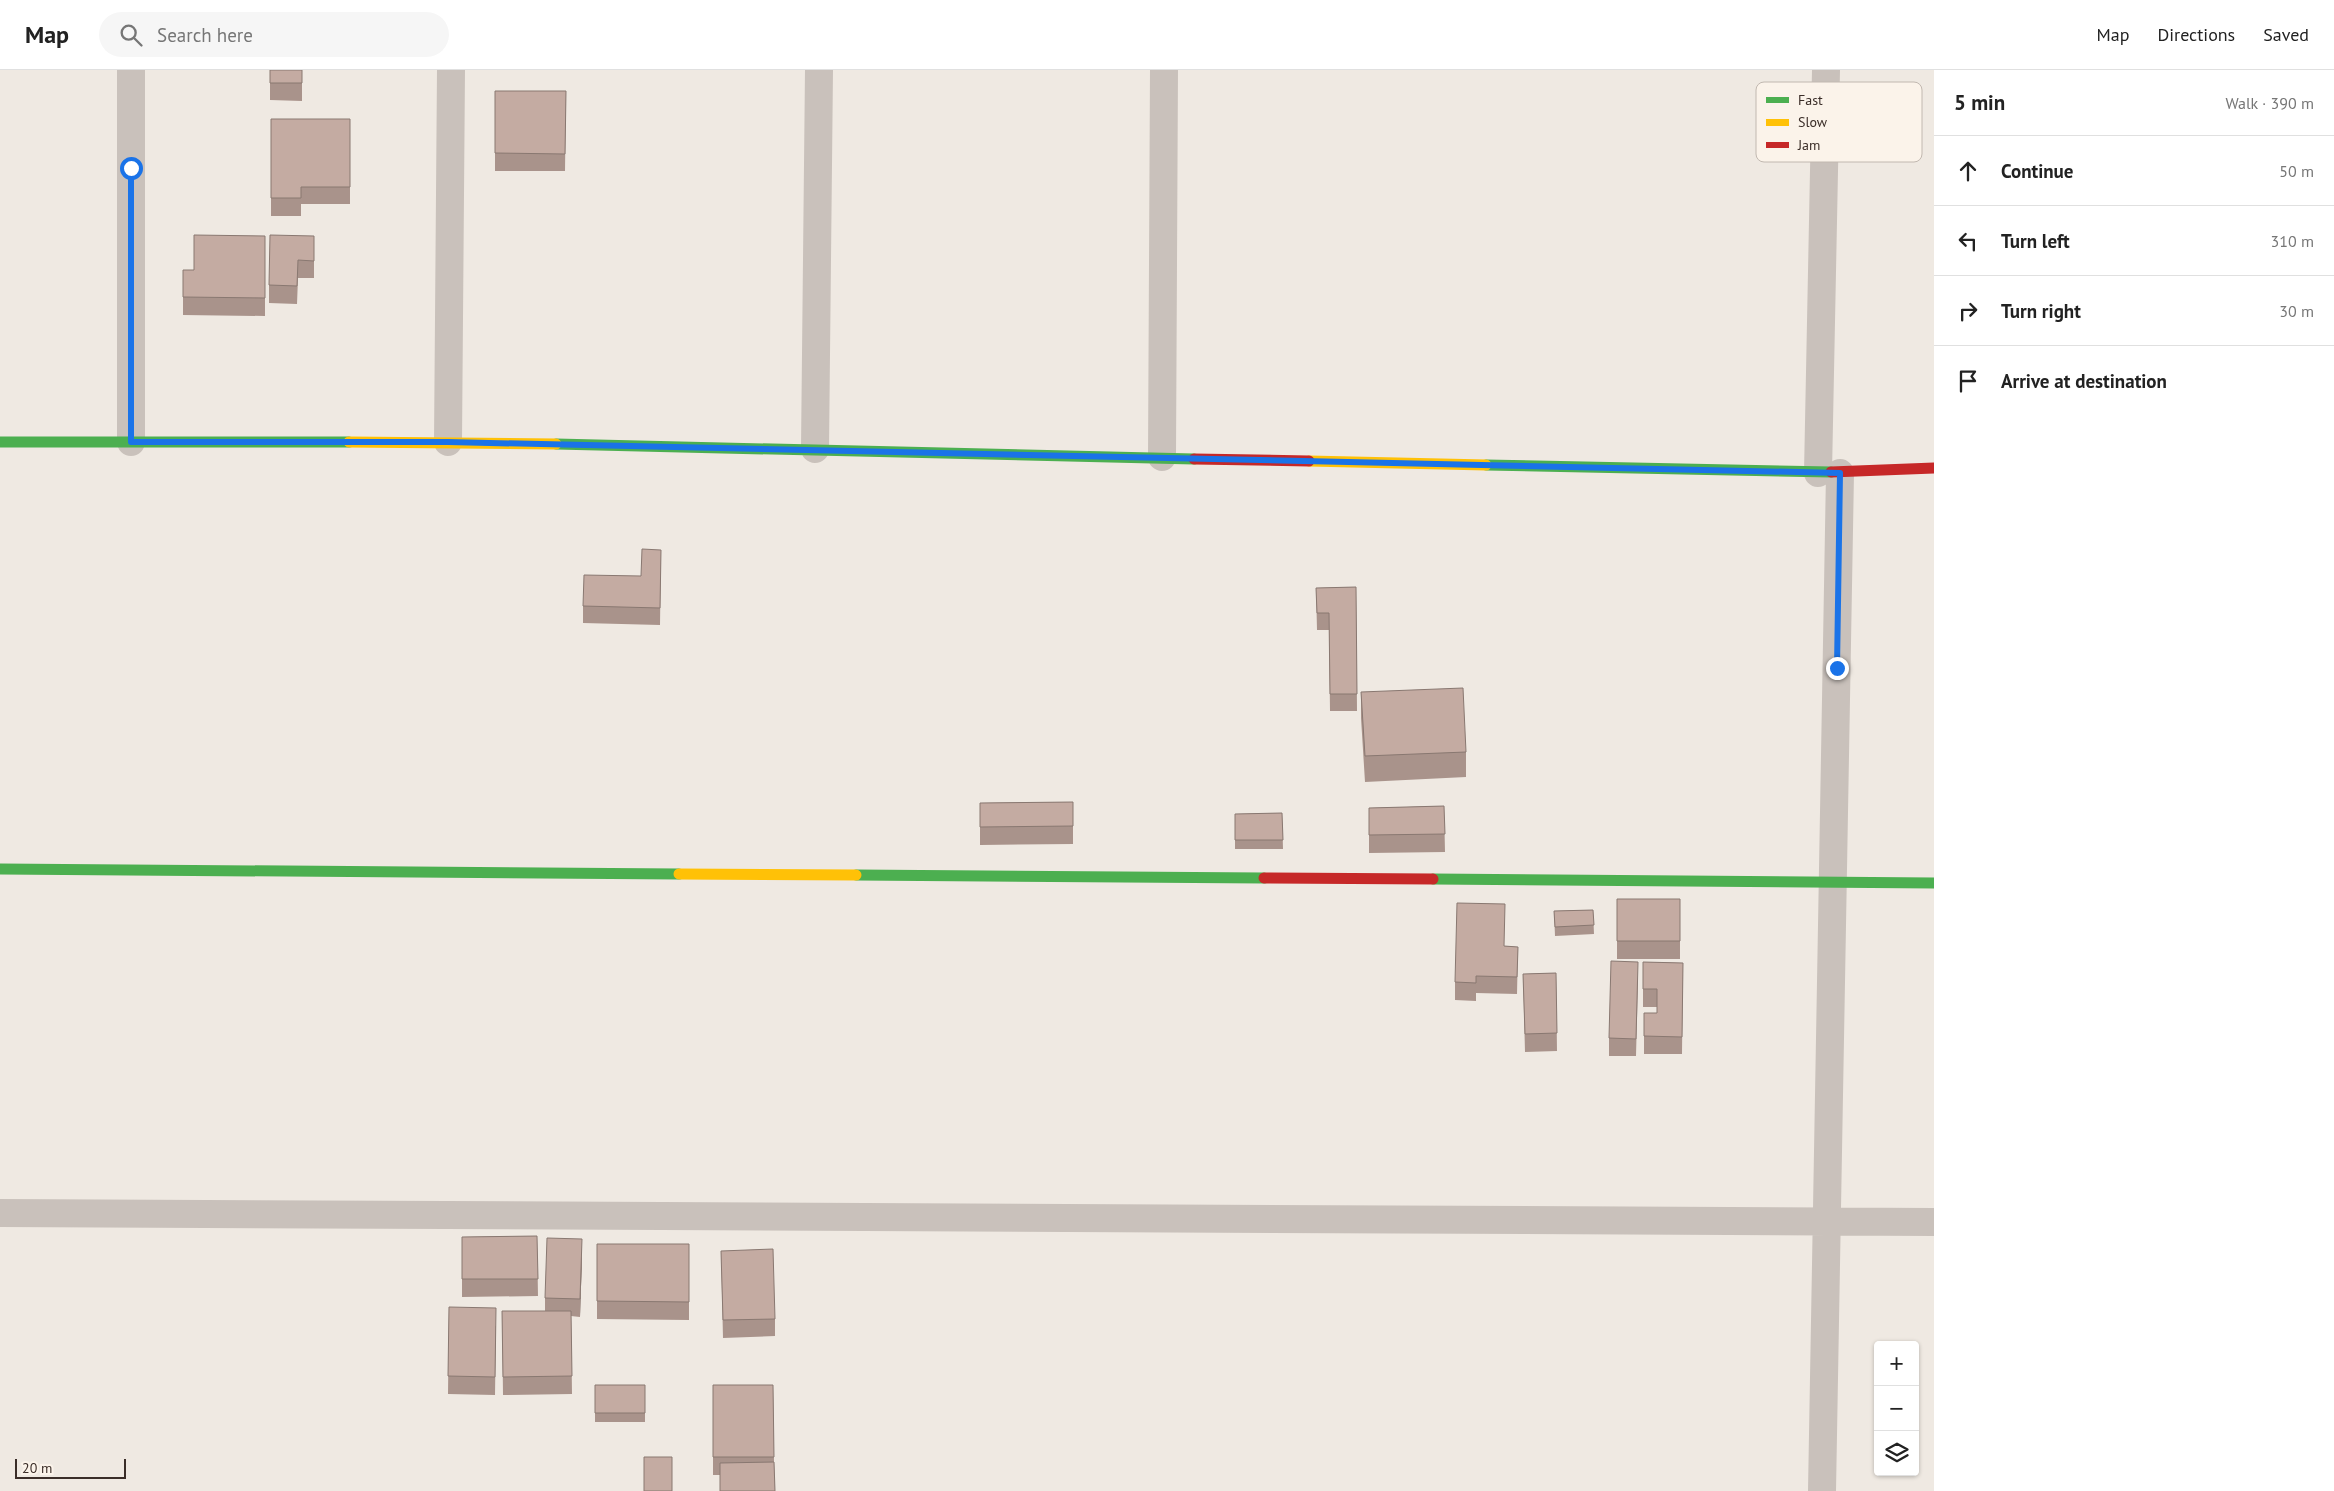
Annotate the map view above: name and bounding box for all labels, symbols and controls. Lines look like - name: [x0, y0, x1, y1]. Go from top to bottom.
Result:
- search box: [99, 12, 449, 57]
- text: Map: [25, 19, 69, 50]
- icon: search: [117, 21, 145, 49]
- text: Search here: [157, 23, 253, 47]
- text: Map: [2097, 23, 2129, 46]
- text: Directions: [2157, 23, 2235, 46]
- text: Saved: [2263, 23, 2309, 46]
- legend: [1756, 82, 1922, 162]
- text: 5 min: [1954, 89, 2005, 116]
- text: Fast: [1798, 91, 1823, 109]
- text: Walk · 390 m: [2225, 93, 2314, 113]
- text: Slow: [1798, 113, 1828, 131]
- text: Jam: [1797, 136, 1820, 154]
- route start: [120, 157, 143, 180]
- icon: ahead: [1954, 157, 1982, 185]
- text: Continue: [2001, 159, 2073, 183]
- text: 50 m: [2279, 161, 2314, 181]
- icon: left: [1954, 227, 1982, 255]
- text: Turn left: [2001, 229, 2070, 253]
- text: 310 m: [2271, 231, 2314, 251]
- icon: right: [1954, 297, 1982, 325]
- text: Turn right: [2001, 299, 2081, 323]
- text: 30 m: [2279, 301, 2314, 321]
- icon: arrive: [1954, 367, 1982, 395]
- text: Arrive at destination: [2001, 369, 2167, 393]
- route end: [1826, 657, 1849, 680]
- map controls: [1874, 1341, 1919, 1476]
- button: +: [1874, 1341, 1919, 1386]
- button: −: [1874, 1386, 1919, 1431]
- button: layers: [1874, 1431, 1919, 1476]
- scale bar: [15, 1456, 126, 1479]
- text: 20 m: [22, 1459, 52, 1477]

